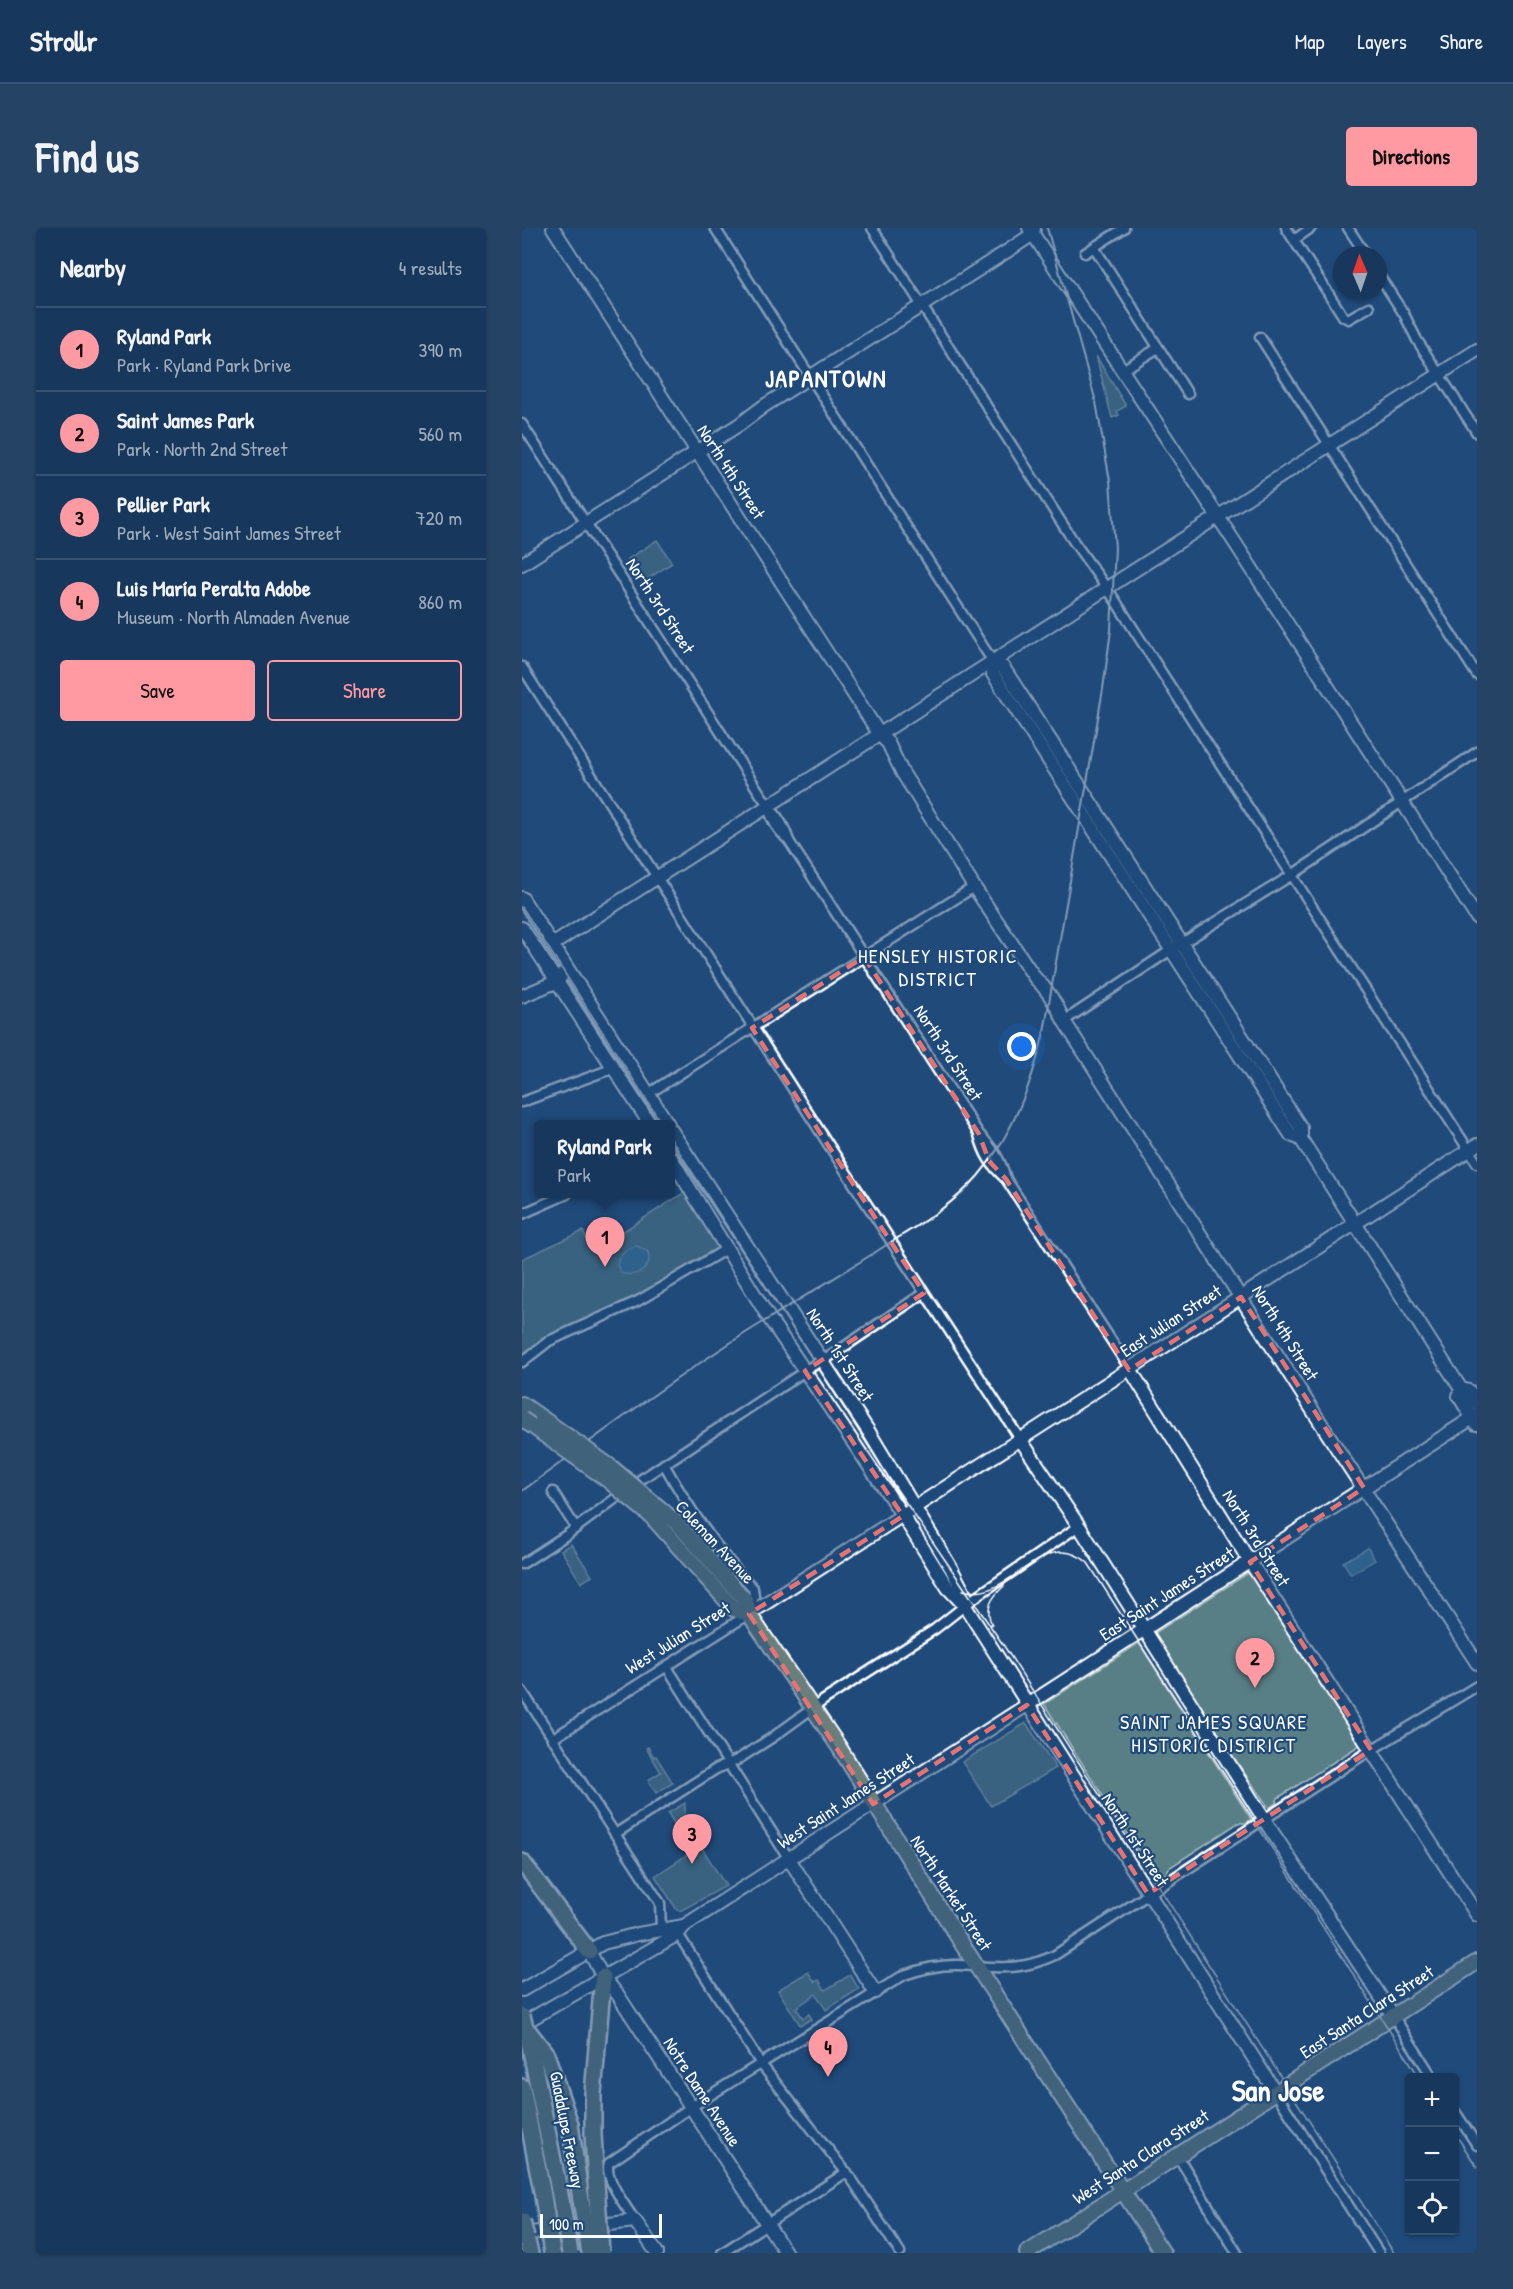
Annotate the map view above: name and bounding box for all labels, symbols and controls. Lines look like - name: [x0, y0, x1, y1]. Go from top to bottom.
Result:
- text: Strollr: [30, 22, 97, 60]
- text: Map: [1295, 27, 1324, 56]
- text: Layers: [1357, 27, 1407, 56]
- text: Share: [1440, 27, 1483, 56]
- button: Directions: [1346, 127, 1477, 186]
- text: Find us: [36, 128, 139, 185]
- north arrow: [1333, 246, 1387, 300]
- text: Nearby: [60, 250, 126, 285]
- text: 4 results: [399, 254, 462, 281]
- text: Ryland Park: [117, 321, 211, 351]
- text: 1: [76, 336, 83, 363]
- text: 390 m: [419, 336, 462, 363]
- text: Park · Ryland Park Drive: [117, 351, 292, 378]
- district label: JAPANTOWN: [765, 362, 887, 394]
- text: Saint James Park: [117, 405, 254, 435]
- text: 2: [75, 420, 84, 447]
- text: 560 m: [418, 420, 462, 447]
- street label: North 4th Street: [691, 420, 772, 525]
- text: Park · North 2nd Street: [117, 435, 287, 462]
- text: Pellier Park: [117, 489, 210, 519]
- text: 3: [75, 504, 84, 531]
- text: 720 m: [416, 504, 462, 531]
- text: Park · West Saint James Street: [117, 519, 341, 546]
- street label: North 3rd Street: [620, 553, 701, 659]
- text: Luis María Peralta Adobe: [117, 573, 311, 603]
- text: 4: [76, 588, 83, 615]
- text: 860 m: [418, 588, 462, 615]
- text: Museum · North Almaden Avenue: [117, 603, 350, 630]
- button: Save: [60, 660, 255, 721]
- button: Share: [267, 660, 462, 721]
- district label: HENSLEY HISTORIC DISTRICT: [858, 942, 1018, 992]
- street label: North 3rd Street: [908, 1000, 989, 1106]
- your location: [1007, 1032, 1036, 1061]
- popup: [534, 1120, 675, 1198]
- text: Ryland Park: [557, 1131, 652, 1161]
- text: Park: [557, 1161, 591, 1188]
- pin: 1: [586, 1218, 625, 1267]
- street label: East Julian Street: [1115, 1278, 1227, 1363]
- street label: North 4th Street: [1246, 1280, 1325, 1386]
- street label: North 1st Street: [801, 1303, 881, 1407]
- street label: North 3rd Street: [1217, 1485, 1297, 1592]
- street label: Coleman Avenue: [670, 1494, 761, 1589]
- street label: East Saint James Street: [1094, 1540, 1240, 1647]
- street label: West Julian Street: [620, 1595, 736, 1680]
- pin: 2: [1236, 1638, 1274, 1688]
- district label: SAINT JAMES SQUARE HISTORIC DISTRICT: [1120, 1708, 1308, 1758]
- street label: West Saint James Street: [772, 1746, 920, 1854]
- street label: North 1st Street: [1096, 1788, 1176, 1892]
- pin: 3: [672, 1814, 712, 1864]
- street label: North Market Street: [905, 1830, 999, 1956]
- street label: East Santa Clara Street: [1295, 1958, 1439, 2064]
- pin: 4: [808, 2028, 848, 2077]
- street label: Notre Dame Avenue: [658, 2032, 747, 2151]
- street label: Guadalupe Freeway: [544, 2069, 591, 2191]
- district label: San Jose: [1232, 2070, 1324, 2110]
- map controls: [1405, 2073, 1459, 2235]
- button: +: [1405, 2073, 1459, 2127]
- street label: West Santa Clara Street: [1068, 2103, 1215, 2210]
- button: −: [1405, 2127, 1459, 2181]
- button: locate: [1405, 2181, 1459, 2235]
- scale bar: [540, 2211, 662, 2238]
- text: 100 m: [549, 2213, 584, 2235]

